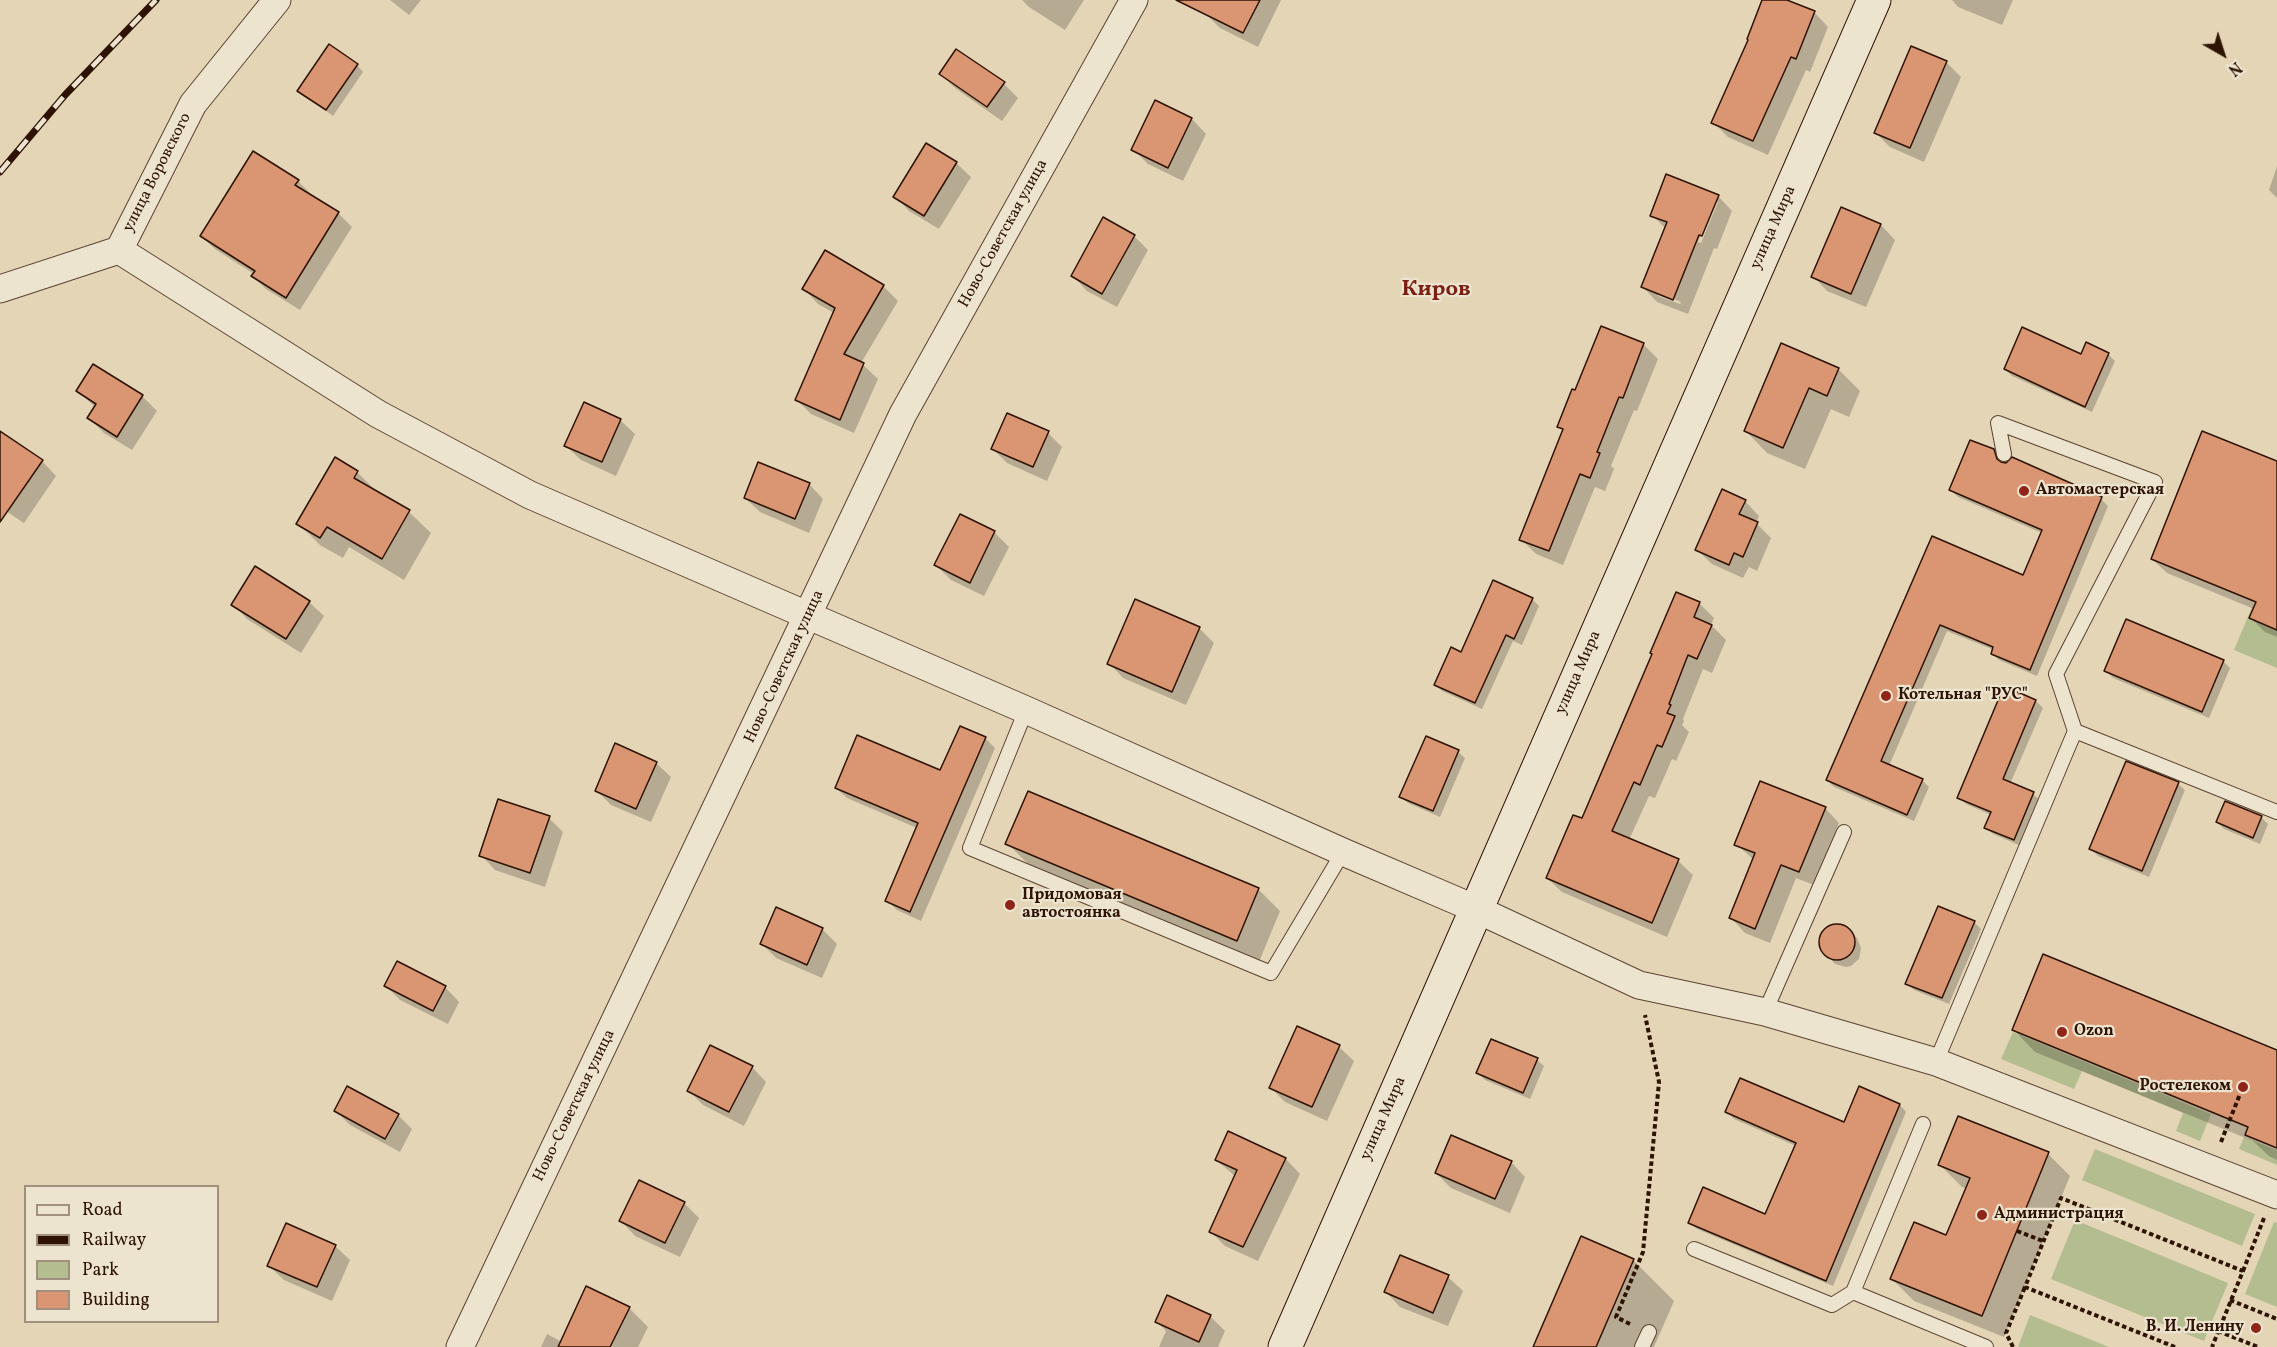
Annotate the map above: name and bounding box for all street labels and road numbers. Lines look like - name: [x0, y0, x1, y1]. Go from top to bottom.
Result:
- street label: улица Воровского: [120, 110, 196, 236]
- street label: Ново-Советская улица: [955, 157, 1053, 311]
- street label: улица Мира: [1747, 183, 1801, 273]
- street label: Ново-Советская улица: [741, 587, 829, 747]
- street label: улица Мира: [1552, 628, 1606, 718]
- street label: Ново-Советская улица: [530, 1027, 620, 1185]
- street label: улица Мира: [1357, 1074, 1411, 1164]

